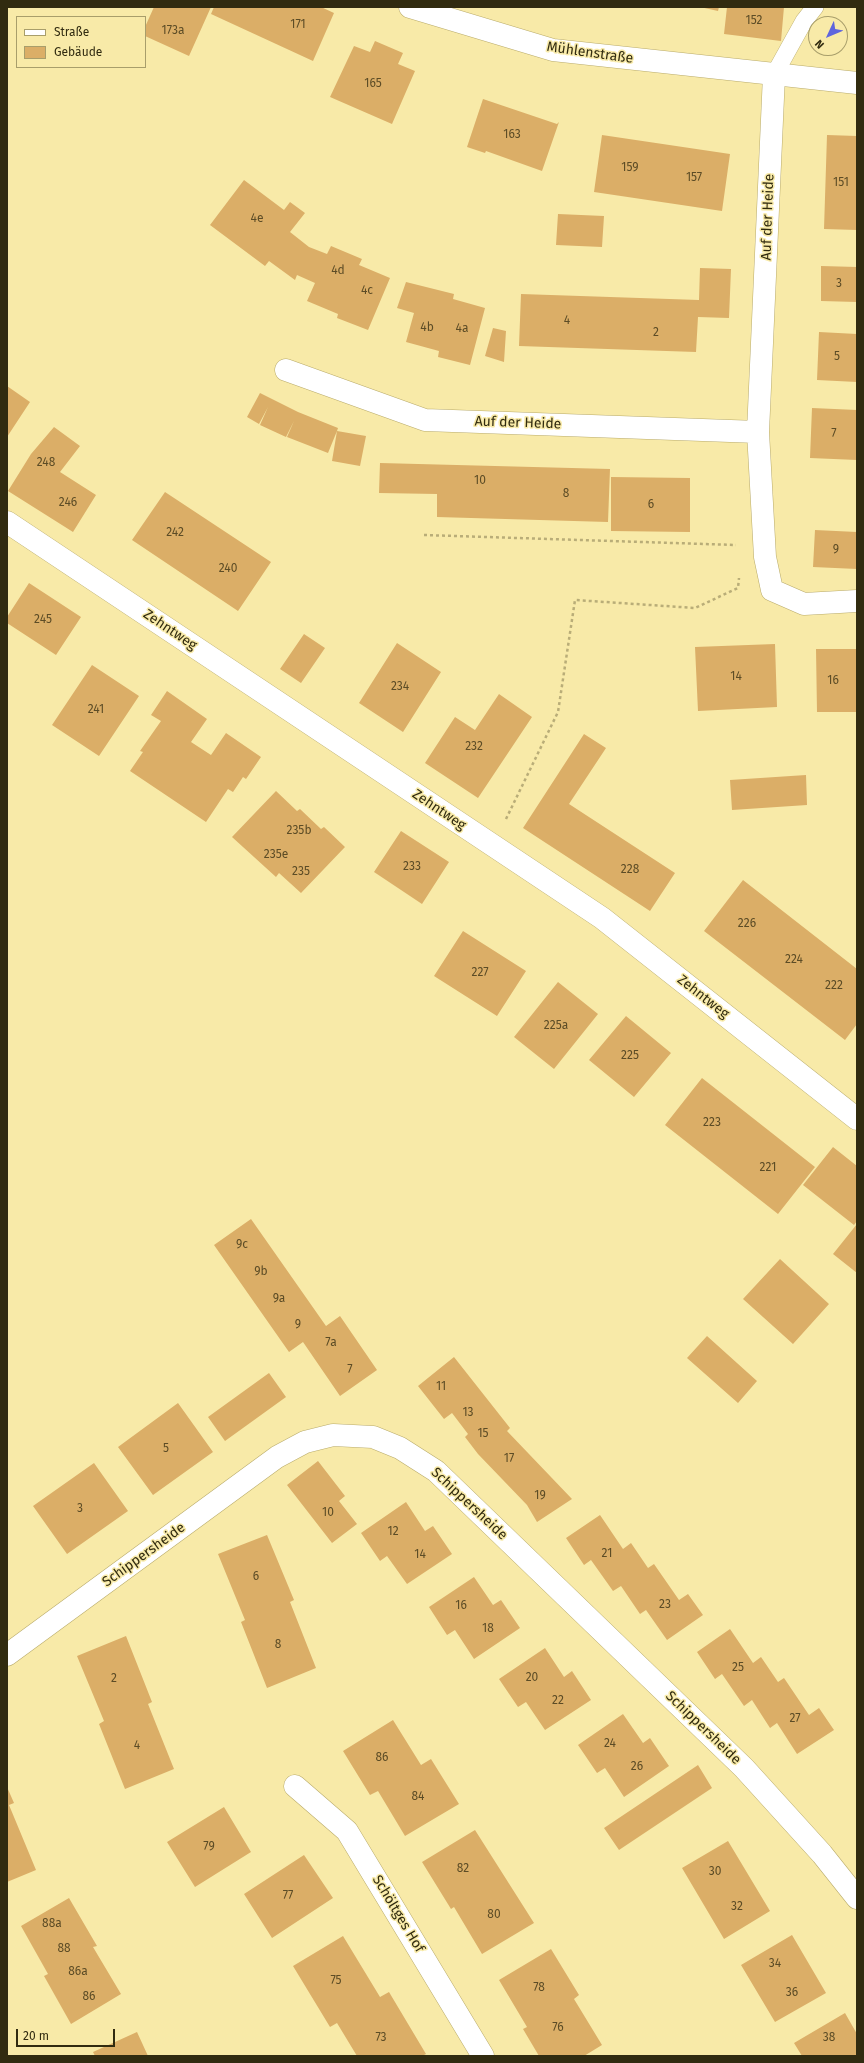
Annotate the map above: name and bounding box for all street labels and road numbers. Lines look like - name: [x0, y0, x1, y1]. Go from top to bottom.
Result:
- street label: Mühlenstraße: [546, 39, 634, 67]
- street label: Auf der Heide: [758, 173, 778, 261]
- street label: Auf der Heide: [474, 413, 562, 433]
- street label: Zehntweg: [140, 606, 200, 654]
- street label: Zehntweg: [409, 786, 469, 834]
- street label: Zehntweg: [674, 972, 732, 1022]
- street label: Schippersheide: [427, 1464, 511, 1544]
- street label: Schippersheide: [99, 1519, 189, 1591]
- street label: Schippersheide: [662, 1688, 744, 1768]
- street label: Schöltges Hof: [368, 1872, 428, 1956]

